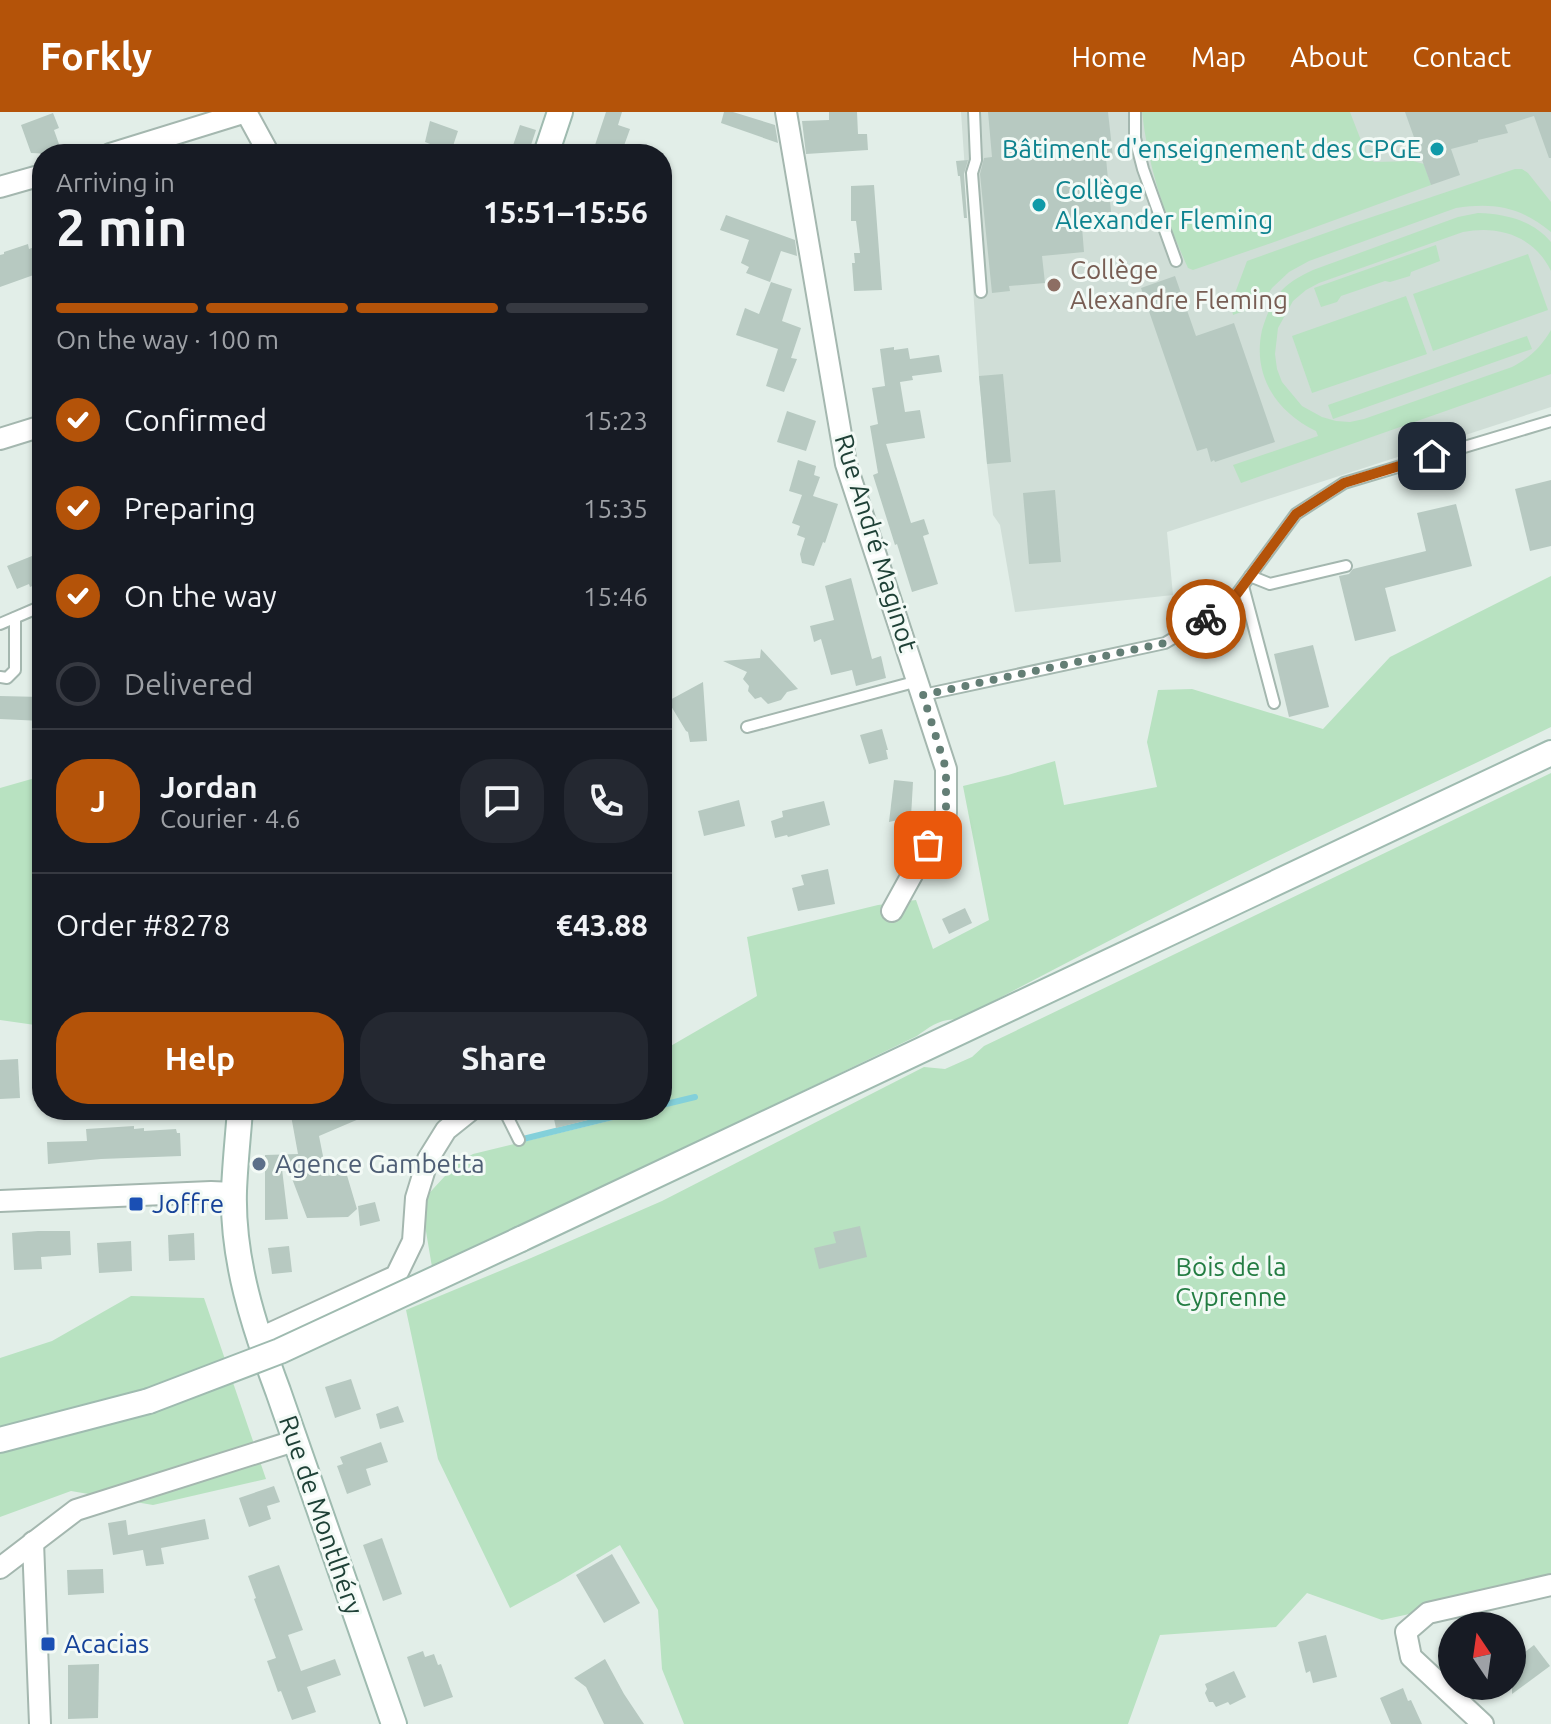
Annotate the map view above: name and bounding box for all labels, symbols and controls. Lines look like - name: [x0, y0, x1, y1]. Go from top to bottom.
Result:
- text: Forkly: [40, 35, 152, 77]
- text: Home: [1072, 41, 1147, 72]
- text: Map: [1191, 41, 1246, 72]
- text: About: [1290, 41, 1368, 72]
- text: Contact: [1412, 41, 1511, 72]
- place label: Bâtiment d'enseignement des CPGE: [1002, 134, 1421, 163]
- marker: Bâtiment d'enseignement des CPGE: [1428, 140, 1446, 158]
- text: Arriving in: [56, 168, 175, 197]
- place label: Collège Alexander Fleming: [1055, 175, 1273, 234]
- text: 15:51–15:56: [483, 195, 648, 229]
- marker: Collège Alexander Fleming: [1030, 196, 1048, 214]
- text: 2 min: [56, 198, 187, 256]
- place label: Collège Alexandre Fleming: [1070, 255, 1288, 314]
- marker: Collège Alexandre Fleming: [1045, 276, 1063, 294]
- text: On the way · 100 m: [56, 325, 279, 354]
- icon: check: [56, 398, 100, 442]
- text: Confirmed: [124, 403, 267, 437]
- text: 15:23: [583, 406, 648, 435]
- pin: [1398, 422, 1466, 490]
- street label: Rue André Maginot: [830, 431, 923, 655]
- icon: home: [1410, 434, 1454, 478]
- icon: check: [56, 486, 100, 530]
- text: Preparing: [124, 491, 256, 525]
- text: 15:35: [583, 494, 648, 523]
- icon: check: [56, 574, 100, 618]
- text: On the way: [124, 579, 277, 613]
- courier: [1166, 579, 1246, 659]
- text: 15:46: [583, 582, 648, 611]
- icon: bike: [1184, 597, 1228, 641]
- text: Delivered: [124, 667, 253, 701]
- button: chat: [460, 759, 544, 843]
- button: phone: [564, 759, 648, 843]
- text: Jordan: [160, 770, 258, 804]
- text: J: [90, 784, 106, 818]
- text: Courier · 4.6: [160, 804, 300, 833]
- pin: [894, 811, 962, 879]
- icon: bag: [906, 823, 950, 867]
- text: Order #8278: [56, 908, 230, 942]
- text: €43.88: [556, 908, 648, 942]
- button: Help: [56, 1012, 344, 1104]
- button: Share: [360, 1012, 648, 1104]
- place label: Agence Gambetta: [275, 1149, 485, 1178]
- marker: Agence Gambetta: [250, 1155, 268, 1173]
- place label: Joffre: [152, 1189, 224, 1218]
- marker: Joffre: [127, 1195, 145, 1213]
- park label: Bois de la Cyprenne: [1175, 1252, 1287, 1311]
- street label: Rue de Montlhéry: [274, 1411, 369, 1618]
- north arrow: [1438, 1612, 1526, 1700]
- map controls: [1438, 1612, 1526, 1700]
- place label: Acacias: [64, 1629, 149, 1658]
- marker: Acacias: [39, 1635, 57, 1653]

